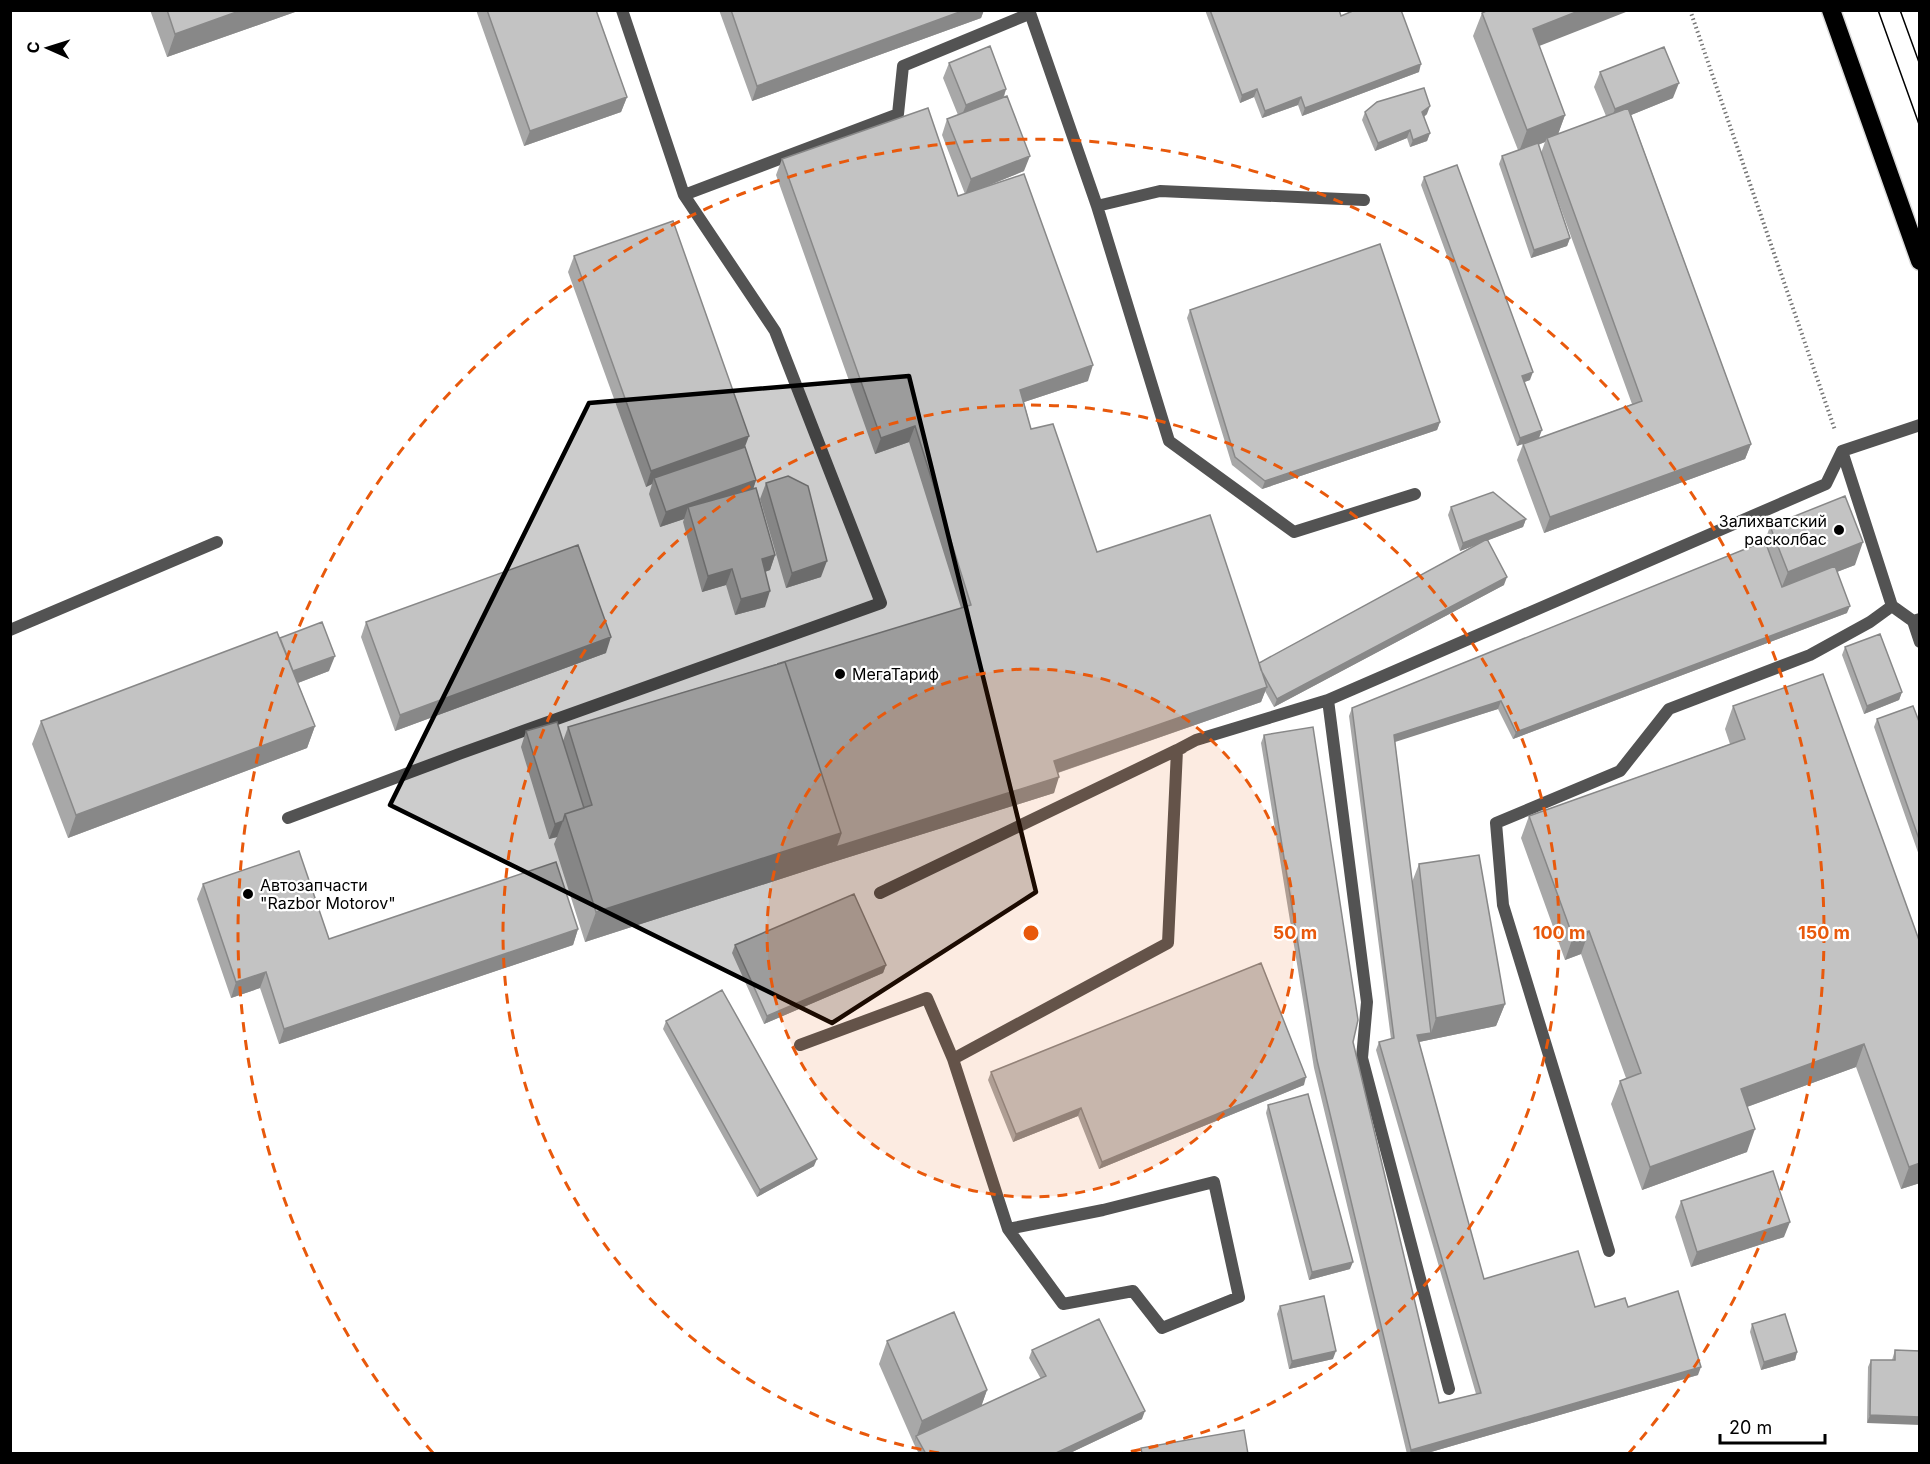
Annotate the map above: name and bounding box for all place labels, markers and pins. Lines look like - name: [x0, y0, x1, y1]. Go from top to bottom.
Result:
- place label: Залихватский расколбас: [1719, 511, 1827, 549]
- marker: Залихватский расколбас: [1832, 523, 1846, 537]
- place label: МегаТариф: [852, 664, 939, 684]
- marker: МегаТариф: [833, 667, 847, 681]
- place label: Автозапчасти "Razbor Motorov": [260, 875, 396, 913]
- marker: Автозапчасти "Razbor Motorov": [241, 887, 255, 901]
- centre of rings: [1021, 923, 1041, 943]

